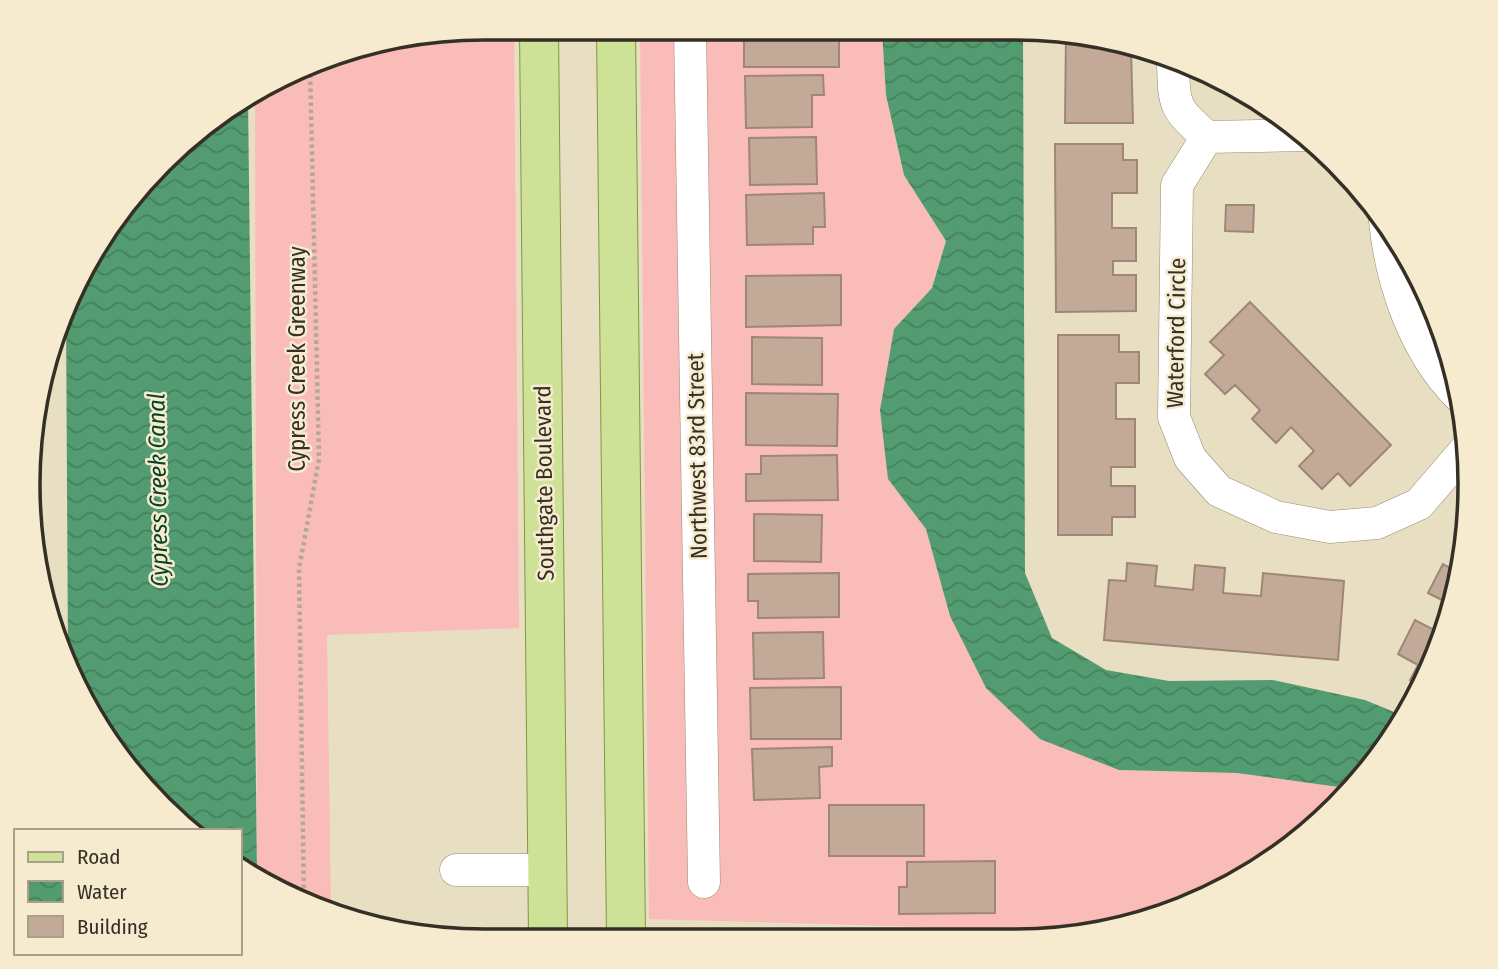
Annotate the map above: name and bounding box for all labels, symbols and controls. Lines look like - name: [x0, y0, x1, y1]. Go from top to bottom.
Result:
- street label: Cypress Creek Greenway: [283, 246, 311, 472]
- street label: Waterford Circle: [1161, 258, 1191, 408]
- street label: Northwest 83rd Street: [681, 352, 713, 559]
- street label: Southgate Boulevard: [528, 385, 560, 581]
- water label: Cypress Creek Canal: [142, 393, 174, 587]
- legend: [14, 829, 242, 955]
- text: Road: [77, 844, 121, 870]
- text: Water: [77, 879, 127, 905]
- text: Building: [77, 914, 148, 940]

